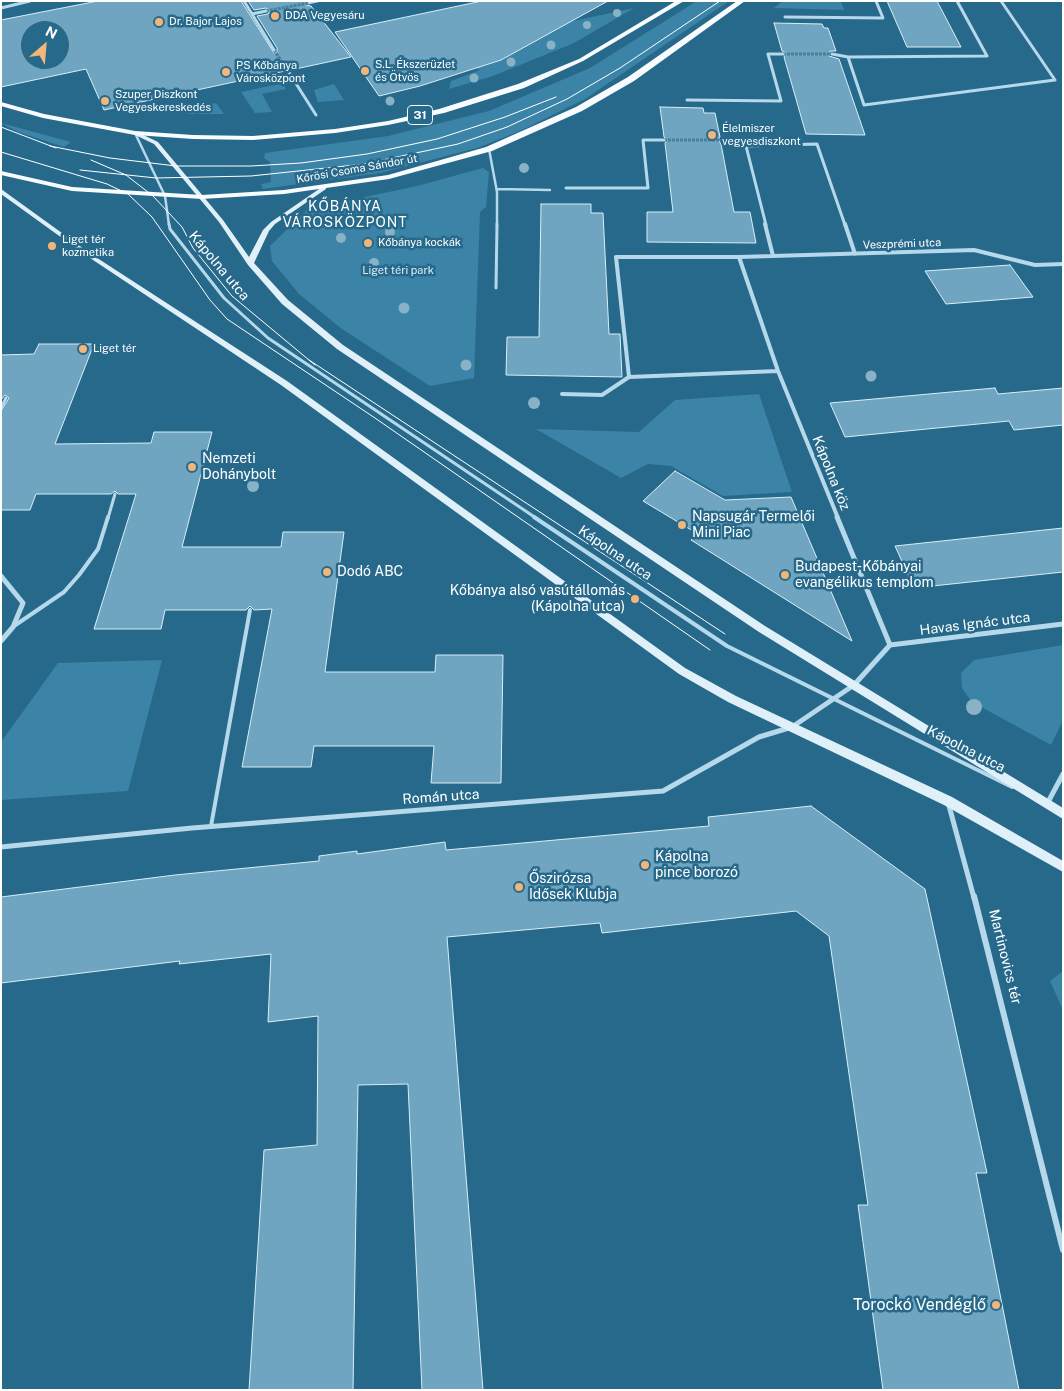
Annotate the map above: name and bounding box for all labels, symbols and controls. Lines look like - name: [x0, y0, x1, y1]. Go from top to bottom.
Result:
- place label: DDA Vegyesáru: [285, 9, 365, 23]
- marker: DDA Vegyesáru: [269, 10, 281, 22]
- place label: Dr. Bajor Lajos: [169, 15, 242, 29]
- marker: Dr. Bajor Lajos: [153, 16, 165, 28]
- north arrow: [20, 20, 70, 70]
- text: N: [43, 23, 60, 42]
- place label: S.L. Ékszerüzlet és Ötvös: [375, 58, 455, 84]
- place label: PS Kőbánya Városközpont: [236, 59, 305, 85]
- marker: S.L. Ékszerüzlet és Ötvös: [359, 65, 371, 77]
- marker: PS Kőbánya Városközpont: [220, 66, 232, 78]
- place label: Szuper Diszkont Vegyeskereskedés: [115, 88, 211, 114]
- marker: Szuper Diszkont Vegyeskereskedés: [99, 95, 111, 107]
- road number: 31: [408, 106, 432, 124]
- place label: Élelmiszer vegyesdiszkont: [722, 122, 801, 148]
- marker: Élelmiszer vegyesdiszkont: [706, 129, 718, 141]
- street label: Kőrösi Csoma Sándor út: [296, 152, 418, 186]
- district label: KŐBÁNYA VÁROSKÖZPONT: [281, 199, 409, 232]
- street label: Kápolna utca: [185, 228, 253, 304]
- place label: Liget tér kozmetika: [62, 233, 114, 259]
- place label: Kőbánya kockák: [378, 236, 461, 250]
- street label: Veszprémi utca: [863, 236, 941, 252]
- marker: Kőbánya kockák: [362, 237, 374, 249]
- marker: Liget tér kozmetika: [46, 240, 58, 252]
- park label: Liget téri park: [362, 264, 434, 278]
- place label: Liget tér: [93, 342, 136, 356]
- marker: Liget tér: [77, 343, 89, 355]
- street label: Kápolna köz: [808, 433, 854, 513]
- place label: Nemzeti Dohánybolt: [202, 451, 276, 484]
- marker: Nemzeti Dohánybolt: [186, 461, 198, 473]
- place label: Napsugár Termelői Mini Piac: [692, 509, 815, 542]
- marker: Napsugár Termelői Mini Piac: [676, 519, 688, 531]
- street label: Kápolna utca: [575, 522, 655, 584]
- place label: Budapest-Kőbányai evangélikus templom: [795, 559, 934, 592]
- place label: Dodó ABC: [337, 564, 403, 580]
- marker: Dodó ABC: [321, 566, 333, 578]
- marker: Budapest-Kőbányai evangélikus templom: [779, 569, 791, 581]
- place label: Kőbánya alsó vasútállomás (Kápolna utca): [450, 583, 625, 616]
- marker: Kőbánya alsó vasútállomás (Kápolna utca): [629, 593, 641, 605]
- street label: Havas Ignác utca: [919, 609, 1031, 639]
- street label: Kápolna utca: [924, 722, 1008, 776]
- street label: Román utca: [402, 786, 480, 808]
- place label: Kápolna pince borozó: [655, 849, 738, 882]
- marker: Kápolna pince borozó: [639, 859, 651, 871]
- place label: Őszirózsa Idősek Klubja: [529, 871, 617, 904]
- marker: Őszirózsa Idősek Klubja: [513, 881, 525, 893]
- street label: Martinovics tér: [985, 908, 1025, 1006]
- place label: Torockó Vendéglő: [853, 1295, 986, 1315]
- marker: Torockó Vendéglő: [990, 1299, 1002, 1311]

